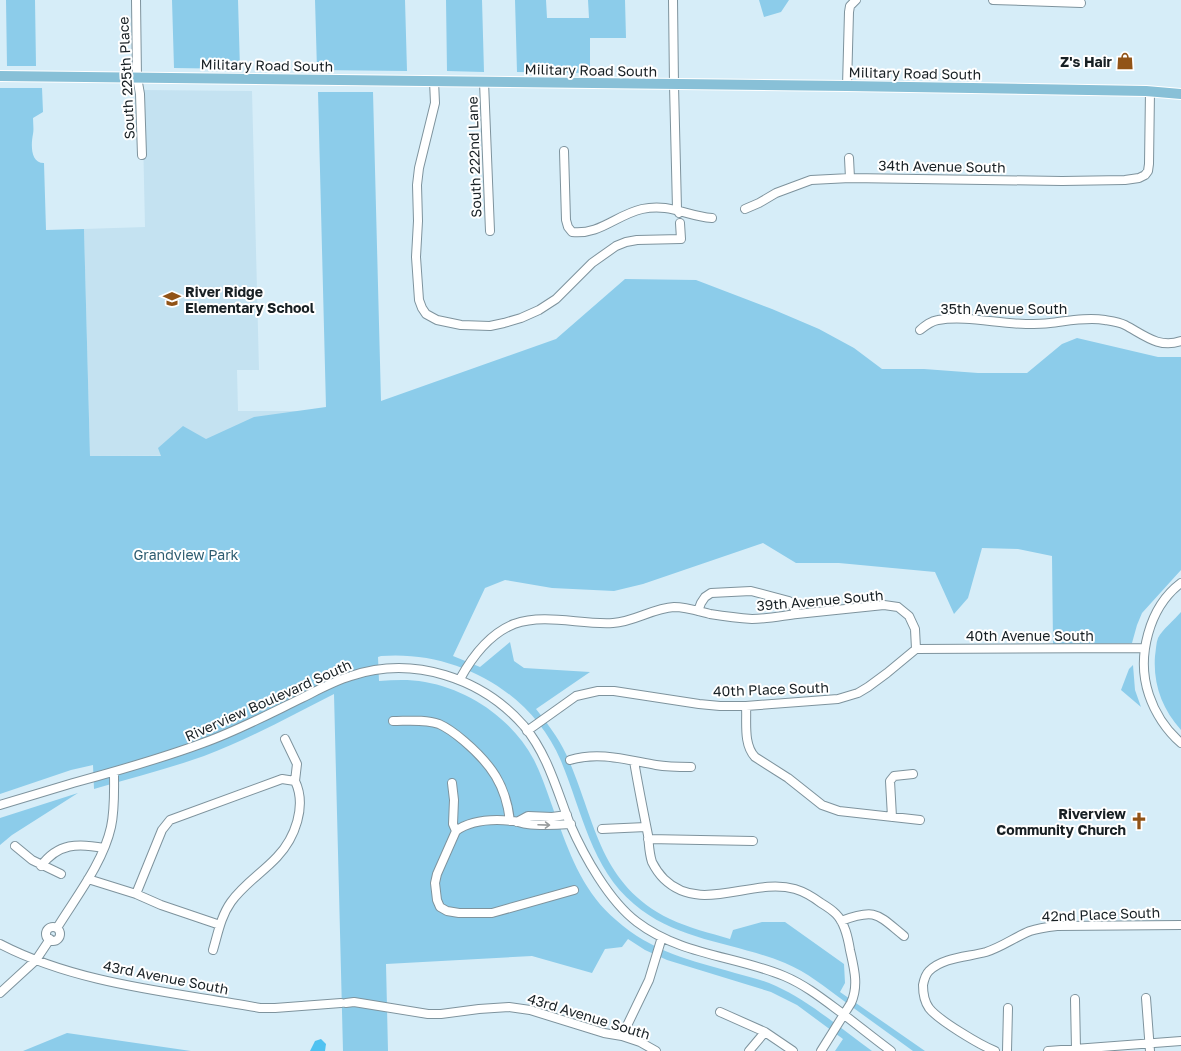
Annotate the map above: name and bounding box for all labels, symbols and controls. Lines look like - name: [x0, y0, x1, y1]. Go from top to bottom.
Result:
- street label: South 225th Place: [114, 16, 138, 140]
- shop icon: Z's Hair: [1115, 51, 1135, 71]
- place label: Z's Hair: [1060, 53, 1113, 70]
- street label: Military Road South: [201, 55, 333, 75]
- street label: Military Road South: [525, 60, 657, 80]
- street label: Military Road South: [849, 63, 981, 83]
- street label: South 222nd Lane: [463, 96, 485, 218]
- street label: 34th Avenue South: [878, 156, 1006, 176]
- place label: River Ridge Elementary School: [185, 283, 315, 316]
- school or university icon: River Ridge Elementary School: [162, 289, 182, 309]
- street label: 35th Avenue South: [941, 300, 1067, 317]
- park label: Grandview Park: [133, 546, 239, 563]
- street label: 39th Avenue South: [756, 586, 884, 614]
- street label: 40th Avenue South: [966, 627, 1094, 644]
- street label: Riverview Boulevard South: [182, 656, 354, 744]
- street label: 40th Place South: [713, 678, 829, 700]
- place label: Riverview Community Church: [996, 805, 1126, 838]
- church icon: Riverview Community Church: [1129, 811, 1149, 831]
- one-way arrow: [537, 821, 550, 829]
- street label: 42nd Place South: [1042, 903, 1160, 925]
- street label: 43rd Avenue South: [102, 957, 230, 997]
- street label: 43rd Avenue South: [526, 989, 652, 1043]

